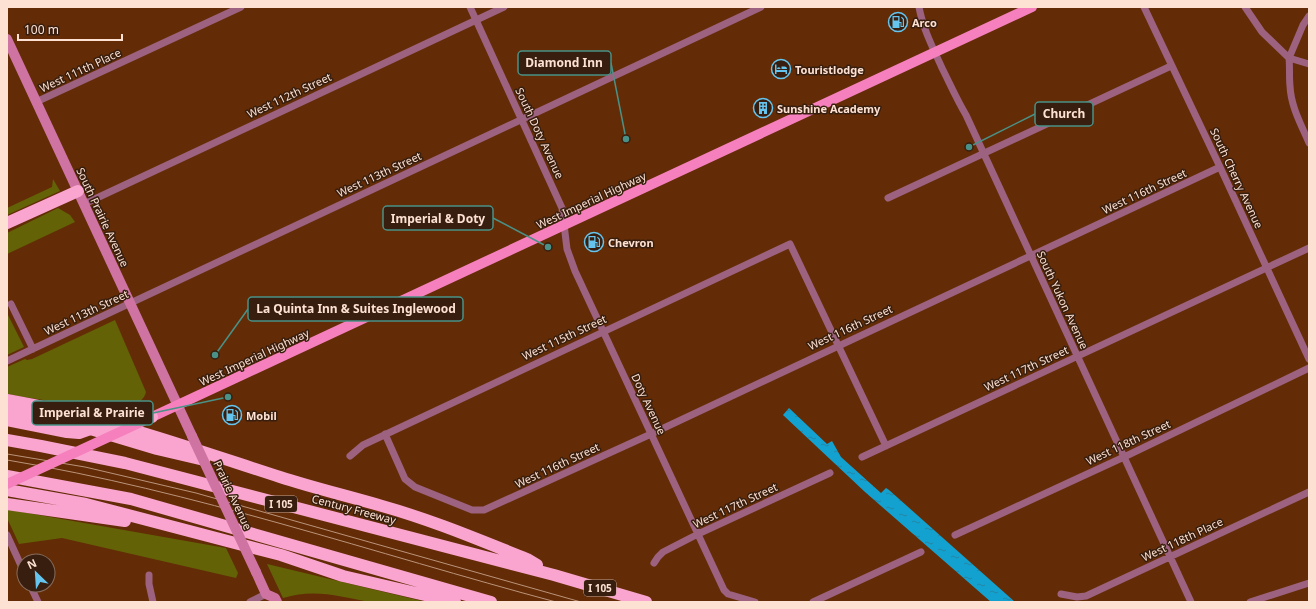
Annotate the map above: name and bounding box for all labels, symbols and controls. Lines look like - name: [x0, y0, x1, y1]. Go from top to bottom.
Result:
- fuel station icon: Arco: [887, 11, 909, 33]
- place label: Arco: [912, 15, 937, 30]
- scale bar: [18, 16, 122, 42]
- text: 100 m: [24, 21, 59, 38]
- street label: West 111th Place: [37, 45, 123, 95]
- callout: Diamond Inn: [518, 51, 611, 75]
- text: Diamond Inn: [525, 54, 603, 71]
- hotel icon: Touristlodge: [770, 58, 792, 80]
- place label: Touristlodge: [795, 62, 864, 77]
- street label: West 112th Street: [244, 69, 334, 121]
- street label: South Doty Avenue: [512, 85, 568, 181]
- building icon: Sunshine Academy: [752, 97, 774, 119]
- place label: Sunshine Academy: [777, 101, 881, 116]
- callout: Church: [1035, 102, 1093, 126]
- text: Church: [1043, 105, 1085, 122]
- street label: South Cherry Avenue: [1207, 125, 1267, 231]
- street label: West 113th Street: [334, 148, 424, 200]
- street label: South Prairie Avenue: [73, 165, 133, 269]
- street label: West 116th Street: [1099, 165, 1189, 217]
- street label: West Imperial Highway: [534, 168, 649, 232]
- callout: Imperial & Doty: [383, 206, 493, 230]
- text: Imperial & Doty: [391, 210, 485, 227]
- fuel station icon: Chevron: [583, 231, 605, 253]
- place label: Chevron: [608, 235, 654, 250]
- street label: South Yukon Avenue: [1034, 249, 1092, 351]
- street label: West 113th Street: [41, 286, 131, 338]
- callout: La Quinta Inn & Suites Inglewood: [248, 297, 463, 321]
- text: La Quinta Inn & Suites Inglewood: [256, 300, 456, 317]
- street label: West 116th Street: [805, 301, 895, 353]
- street label: West 115th Street: [519, 311, 609, 363]
- street label: West Imperial Highway: [197, 325, 312, 389]
- street label: West 117th Street: [981, 342, 1071, 394]
- street label: Doty Avenue: [628, 371, 670, 437]
- callout: Imperial & Prairie: [32, 401, 153, 425]
- text: Imperial & Prairie: [39, 404, 145, 421]
- fuel station icon: Mobil: [221, 404, 243, 426]
- place label: Mobil: [246, 408, 277, 423]
- street label: West 118th Street: [1083, 416, 1173, 468]
- street label: West 116th Street: [512, 439, 602, 491]
- street label: Prairie Avenue: [210, 458, 256, 532]
- street label: West 117th Street: [690, 479, 780, 531]
- street label: Century Freeway: [310, 491, 398, 528]
- road number: I 105: [265, 496, 297, 512]
- street label: West 118th Place: [1139, 514, 1225, 564]
- north arrow: [16, 553, 56, 593]
- text: N: [24, 555, 39, 572]
- road number: I 105: [584, 580, 616, 596]

